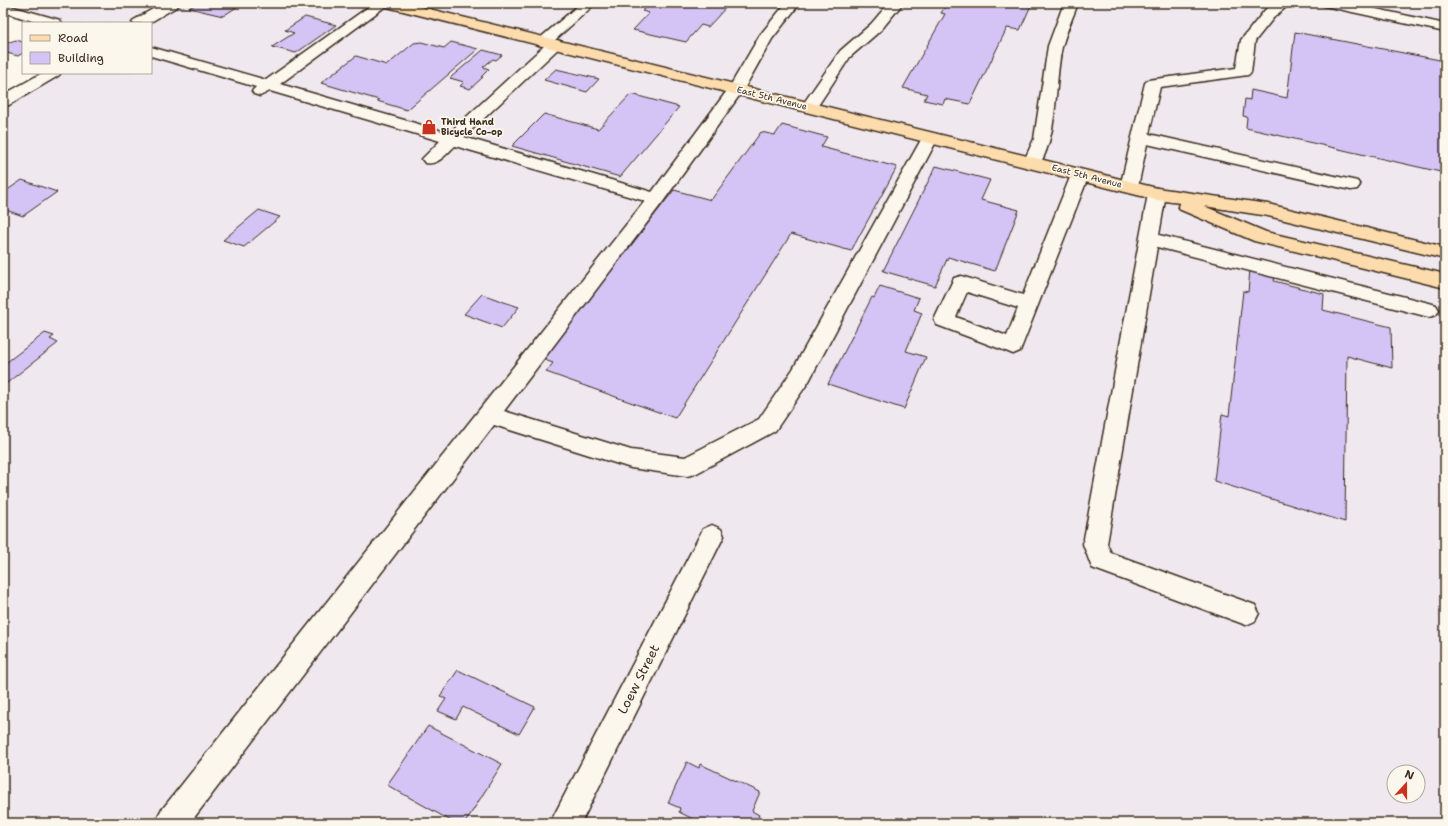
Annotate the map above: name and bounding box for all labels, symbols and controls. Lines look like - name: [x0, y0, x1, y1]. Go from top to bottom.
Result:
- legend: [22, 22, 152, 74]
- text: Road: [58, 30, 89, 46]
- text: Building: [58, 50, 104, 66]
- street label: East 5th Avenue: [736, 83, 808, 113]
- place label: Third Hand Bicycle Co-op: [441, 116, 503, 138]
- shop icon: Third Hand Bicycle Co-op: [420, 118, 438, 136]
- street label: East 5th Avenue: [1051, 161, 1123, 191]
- street label: Loew Street: [614, 641, 663, 717]
- north arrow: [1386, 764, 1426, 804]
- text: N: [1403, 767, 1416, 784]

